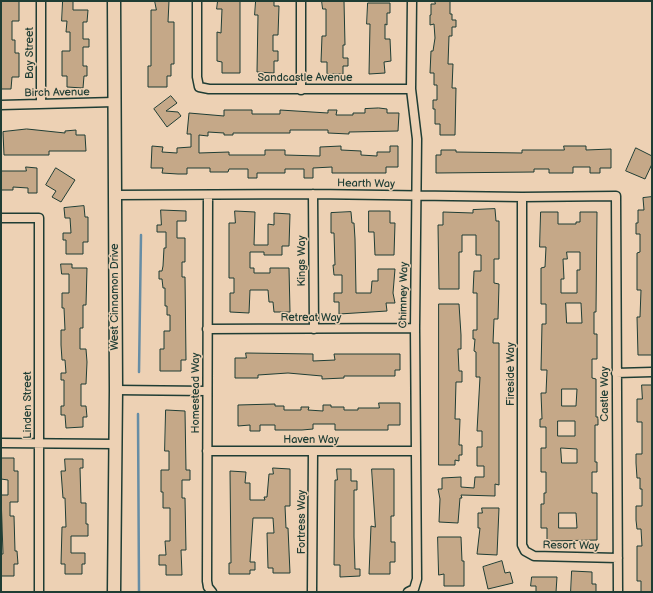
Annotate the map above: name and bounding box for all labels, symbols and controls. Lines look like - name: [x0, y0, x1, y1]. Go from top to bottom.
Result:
- street label: Bay Street: [23, 27, 37, 79]
- street label: Sandcastle Avenue: [257, 71, 353, 85]
- street label: Birch Avenue: [24, 86, 90, 100]
- street label: Hearth Way: [337, 177, 395, 191]
- street label: Kings Way: [295, 235, 309, 287]
- street label: West Cinnamon Drive: [108, 243, 122, 351]
- street label: Chimney Way: [397, 262, 411, 328]
- street label: Retreat Way: [280, 311, 342, 325]
- street label: Fireside Way: [504, 342, 518, 406]
- street label: Homestead Way: [189, 352, 203, 434]
- street label: Castle Way: [598, 366, 612, 422]
- street label: Linden Street: [21, 371, 35, 439]
- street label: Haven Way: [283, 433, 339, 447]
- street label: Fortress Way: [295, 490, 309, 554]
- street label: Resort Way: [542, 539, 600, 553]

